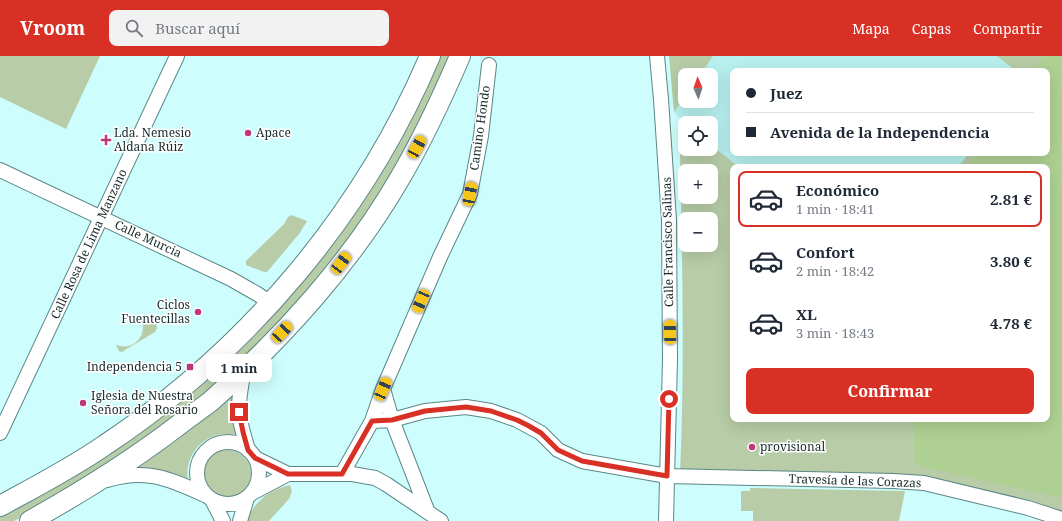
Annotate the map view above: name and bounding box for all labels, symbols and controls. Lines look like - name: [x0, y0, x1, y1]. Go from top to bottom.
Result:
- search box: [109, 10, 389, 46]
- text: Vroom: [20, 15, 85, 41]
- icon: search: [123, 17, 145, 39]
- text: Buscar aquí: [155, 18, 240, 38]
- text: Mapa: [852, 19, 890, 38]
- text: Capas: [912, 19, 951, 38]
- text: Compartir: [973, 19, 1042, 38]
- north arrow: [678, 68, 718, 108]
- map controls: [678, 68, 718, 252]
- text: Juez: [770, 83, 802, 103]
- street label: Camino Hondo: [465, 84, 494, 171]
- button: locate: [678, 116, 718, 156]
- text: Avenida de la Independencia: [770, 122, 989, 142]
- place label: Lda. Nemesio Aldana Rúiz: [114, 124, 191, 155]
- place label: Apace: [256, 124, 291, 141]
- marker: Apace: [243, 128, 253, 138]
- car: [406, 134, 428, 160]
- marker: Lda. Nemesio Aldana Rúiz: [101, 135, 111, 145]
- button: +: [678, 164, 718, 204]
- street label: Calle Rosa de Lima Manzano: [46, 166, 131, 322]
- street label: Calle Francisco Salinas: [658, 177, 677, 307]
- text: Económico: [796, 180, 879, 200]
- car: [462, 181, 478, 207]
- icon: car: [748, 181, 784, 217]
- text: 2.81 €: [990, 189, 1032, 209]
- text: 1 min · 18:41: [796, 200, 874, 218]
- button: −: [678, 212, 718, 252]
- street label: Calle Murcia: [112, 216, 185, 262]
- text: Confort: [796, 242, 855, 262]
- icon: car: [748, 243, 784, 279]
- car: [329, 250, 353, 276]
- text: 3.80 €: [990, 251, 1032, 271]
- text: 2 min · 18:42: [796, 262, 874, 280]
- car: [411, 288, 431, 314]
- place label: Ciclos Fuentecillas: [121, 296, 190, 327]
- text: XL: [796, 304, 817, 324]
- icon: car: [748, 305, 784, 341]
- marker: Ciclos Fuentecillas: [193, 307, 203, 317]
- text: 4.78 €: [990, 313, 1032, 333]
- car: [269, 319, 295, 345]
- car: [664, 320, 676, 344]
- text: 3 min · 18:43: [796, 324, 874, 342]
- callout: 1 min: [206, 354, 272, 382]
- place label: Independencia 5: [87, 358, 182, 375]
- text: 1 min: [221, 359, 257, 377]
- marker: Independencia 5: [185, 362, 195, 372]
- button: Confirmar: [746, 368, 1034, 414]
- car: [373, 376, 393, 402]
- place label: Iglesia de Nuestra Señora del Rosario: [91, 387, 198, 418]
- route start: [660, 390, 678, 408]
- marker: Iglesia de Nuestra Señora del Rosario: [78, 398, 88, 408]
- route end: [230, 403, 248, 421]
- place label: provisional: [760, 438, 825, 455]
- marker: provisional: [747, 442, 757, 452]
- street label: Travesía de las Corazas: [788, 470, 922, 491]

